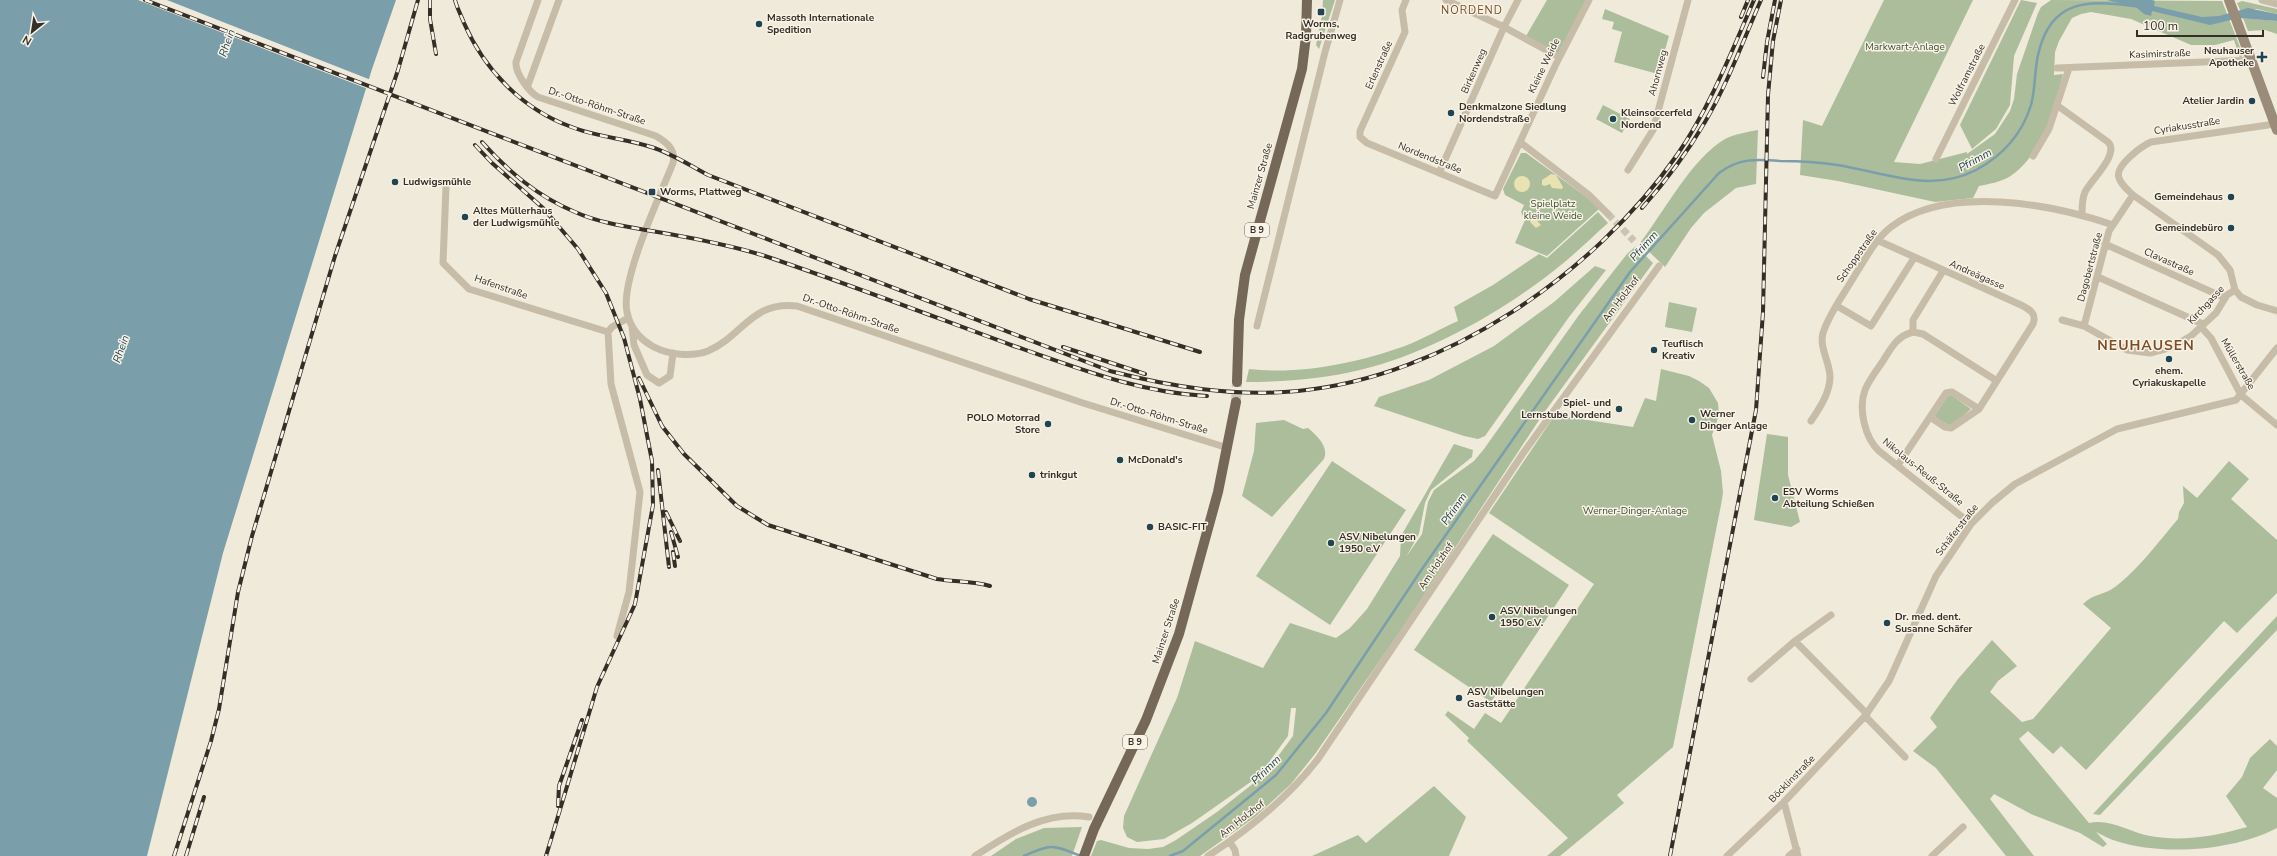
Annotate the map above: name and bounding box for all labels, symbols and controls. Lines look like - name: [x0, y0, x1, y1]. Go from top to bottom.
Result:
- district label: NORDEND: [1441, 3, 1503, 18]
- marker: Worms, Radgrubenweg: [1316, 7, 1326, 17]
- place label: Massoth Internationale Spedition: [767, 11, 875, 37]
- north arrow: [12, 12, 52, 52]
- scale bar: [2137, 12, 2263, 38]
- place label: Worms, Radgrubenweg: [1285, 17, 1357, 43]
- text: 100 m: [2143, 18, 2178, 34]
- marker: Massoth Internationale Spedition: [754, 19, 764, 29]
- water label: Rhein: [215, 27, 239, 59]
- text: N: [20, 32, 35, 49]
- street label: Kleine Weide: [1525, 36, 1563, 96]
- street label: Erlenstraße: [1362, 38, 1396, 92]
- park label: Markwart-Anlage: [1865, 40, 1945, 54]
- street label: Wolframstraße: [1945, 41, 1989, 109]
- place label: Neuhauser Apotheke: [2204, 44, 2255, 70]
- street label: Birkenweg: [1458, 46, 1490, 96]
- street label: Kasimirstraße: [2129, 46, 2191, 62]
- street label: Ahornweg: [1645, 48, 1671, 98]
- marker: Neuhauser Apotheke: [2257, 52, 2267, 62]
- street label: Dr.-Otto-Röhm-Straße: [546, 84, 648, 128]
- place label: Atelier Jardin: [2182, 94, 2244, 108]
- marker: Atelier Jardin: [2247, 96, 2257, 106]
- place label: Denkmalzone Siedlung Nordendstraße: [1459, 100, 1566, 126]
- place label: Kleinsoccerfeld Nordend: [1621, 106, 1692, 132]
- marker: Denkmalzone Siedlung Nordendstraße: [1446, 108, 1456, 118]
- marker: Kleinsoccerfeld Nordend: [1608, 114, 1618, 124]
- street label: Cyriakusstraße: [2153, 114, 2221, 138]
- street label: Nordendstraße: [1396, 139, 1464, 177]
- street label: Mainzer Straße: [1244, 141, 1276, 211]
- water label: Pfrimm: [1956, 145, 1994, 175]
- place label: Ludwigsmühle: [403, 175, 472, 189]
- marker: Ludwigsmühle: [390, 177, 400, 187]
- place label: Worms, Plattweg: [660, 185, 742, 199]
- marker: Worms, Plattweg: [647, 187, 657, 197]
- place label: Gemeindehaus: [2154, 190, 2223, 204]
- marker: Gemeindehaus: [2226, 192, 2236, 202]
- park label: Spielplatz kleine Weide: [1524, 197, 1582, 223]
- place label: Altes Müllerhaus der Ludwigsmühle: [473, 204, 560, 230]
- marker: Altes Müllerhaus der Ludwigsmühle: [460, 212, 470, 222]
- place label: Gemeindebüro: [2155, 221, 2223, 235]
- road number: B 9: [1245, 223, 1269, 237]
- marker: Gemeindebüro: [2226, 223, 2236, 233]
- street label: Schoppstraße: [1833, 226, 1881, 286]
- water label: Pfrimm: [1626, 228, 1662, 264]
- street label: Dagobertstraße: [2074, 231, 2106, 303]
- street label: Clavastraße: [2142, 245, 2196, 279]
- street label: Andreägasse: [1947, 257, 2007, 293]
- street label: Hafenstraße: [472, 271, 530, 303]
- street label: Am Holzhof: [1599, 273, 1643, 325]
- street label: Kirchgasse: [2184, 282, 2228, 328]
- street label: Dr.-Otto-Röhm-Straße: [801, 291, 901, 337]
- water label: Rhein: [109, 333, 133, 365]
- district label: NEUHAUSEN: [2097, 336, 2195, 355]
- street label: Müllerstraße: [2218, 336, 2258, 392]
- place label: Teuflisch Kreativ: [1662, 337, 1704, 363]
- marker: Teuflisch Kreativ: [1649, 345, 1659, 355]
- marker: ehem. Cyriakuskapelle: [2164, 354, 2174, 364]
- place label: ehem. Cyriakuskapelle: [2132, 364, 2206, 390]
- street label: Dr.-Otto-Röhm-Straße: [1108, 394, 1210, 438]
- place label: Spiel- und Lernstube Nordend: [1521, 396, 1611, 422]
- marker: Spiel- und Lernstube Nordend: [1614, 404, 1624, 414]
- place label: Werner Dinger Anlage: [1700, 407, 1768, 433]
- place label: POLO Motorrad Store: [967, 411, 1041, 437]
- marker: Werner Dinger Anlage: [1687, 415, 1697, 425]
- marker: POLO Motorrad Store: [1043, 419, 1053, 429]
- street label: Nikolaus-Reuß-Straße: [1879, 435, 1967, 509]
- place label: McDonald's: [1128, 453, 1183, 467]
- marker: McDonald's: [1115, 455, 1125, 465]
- place label: trinkgut: [1040, 468, 1077, 482]
- marker: trinkgut: [1027, 470, 1037, 480]
- place label: ESV Worms Abteilung Schießen: [1783, 485, 1875, 511]
- water label: Pfrimm: [1438, 490, 1470, 528]
- marker: ESV Worms Abteilung Schießen: [1770, 493, 1780, 503]
- street label: Schäferstraße: [1932, 501, 1982, 559]
- park label: Werner-Dinger-Anlage: [1583, 504, 1687, 518]
- place label: BASIC-FIT: [1158, 520, 1208, 534]
- marker: BASIC-FIT: [1145, 522, 1155, 532]
- place label: ASV Nibelungen 1950 e.V: [1339, 530, 1416, 556]
- marker: ASV Nibelungen 1950 e.V: [1326, 538, 1336, 548]
- street label: Am Holzhof: [1415, 539, 1457, 592]
- street label: Mainzer Straße: [1149, 597, 1183, 665]
- place label: ASV Nibelungen 1950 e.V.: [1500, 604, 1577, 630]
- place label: Dr. med. dent. Susanne Schäfer: [1895, 610, 1973, 636]
- marker: ASV Nibelungen 1950 e.V.: [1487, 612, 1497, 622]
- marker: Dr. med. dent. Susanne Schäfer: [1882, 618, 1892, 628]
- place label: ASV Nibelungen Gaststätte: [1467, 685, 1544, 711]
- marker: ASV Nibelungen Gaststätte: [1454, 693, 1464, 703]
- road number: B 9: [1123, 735, 1147, 749]
- water label: Pfrimm: [1248, 752, 1284, 788]
- street label: Böcklinstraße: [1766, 752, 1818, 806]
- street label: Am Holzhof: [1217, 797, 1268, 841]

